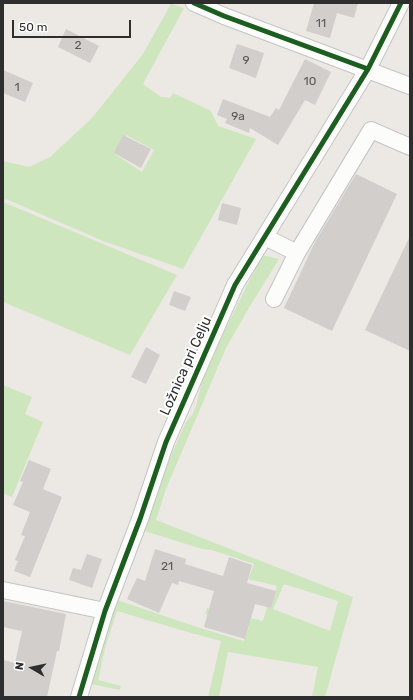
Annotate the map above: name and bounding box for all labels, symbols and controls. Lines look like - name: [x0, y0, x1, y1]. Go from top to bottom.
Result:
- scale bar: [14, 12, 133, 38]
- house number: 11: [316, 17, 326, 31]
- text: 50 m: [19, 20, 47, 34]
- house number: 2: [74, 39, 82, 53]
- house number: 9: [242, 54, 250, 68]
- house number: 10: [304, 75, 316, 89]
- house number: 1: [14, 81, 20, 95]
- house number: 9a: [231, 110, 245, 124]
- street label: Ložnica pri Celju: [157, 314, 215, 418]
- house number: 21: [161, 560, 173, 574]
- north arrow: [12, 648, 52, 688]
- text: N: [13, 661, 27, 671]

